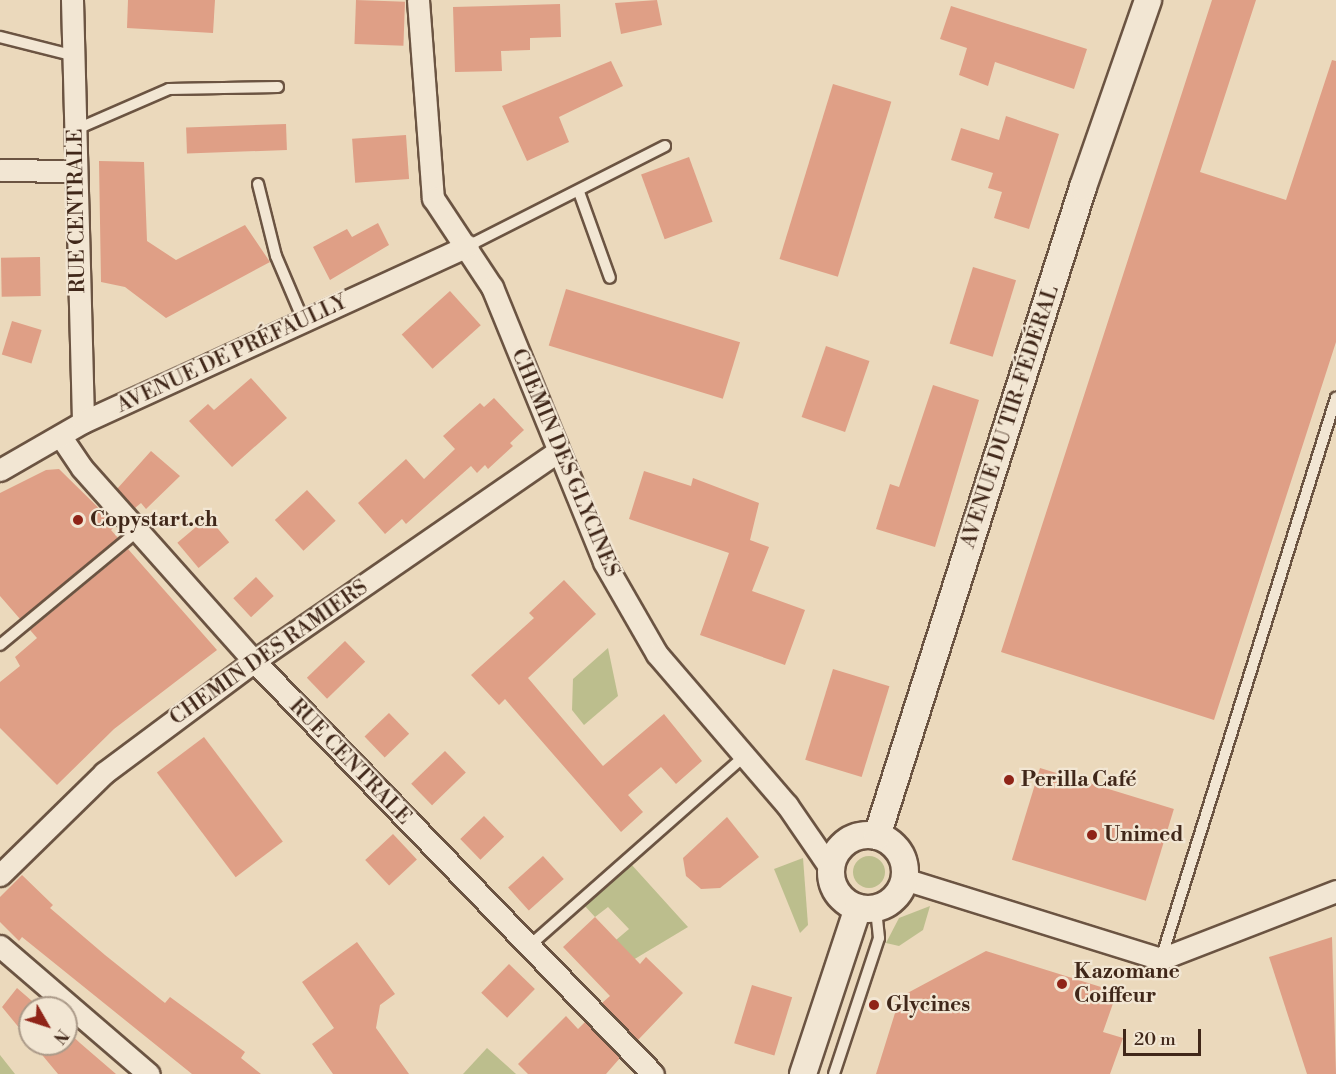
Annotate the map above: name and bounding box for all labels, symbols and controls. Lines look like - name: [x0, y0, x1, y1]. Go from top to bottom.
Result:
- street label: RUE CENTRALE: [63, 128, 91, 294]
- street label: AVENUE DU TIR-FÉDÉRAL: [956, 283, 1064, 551]
- street label: AVENUE DE PRÉFAULLY: [113, 289, 351, 419]
- street label: CHEMIN DES GLYCINES: [505, 345, 625, 581]
- place label: Copystart.ch: [90, 507, 218, 533]
- marker: Copystart.ch: [71, 513, 85, 527]
- street label: CHEMIN DES RAMIERS: [165, 575, 373, 731]
- street label: RUE CENTRALE: [284, 694, 416, 830]
- place label: Perilla Café: [1021, 767, 1136, 793]
- marker: Perilla Café: [1002, 773, 1016, 787]
- place label: Unimed: [1104, 822, 1183, 848]
- marker: Unimed: [1085, 828, 1099, 842]
- place label: Kazomane Coiffeur: [1074, 959, 1180, 1009]
- marker: Kazomane Coiffeur: [1055, 977, 1069, 991]
- place label: Glycines: [886, 992, 970, 1018]
- north arrow: [18, 996, 78, 1056]
- marker: Glycines: [867, 998, 881, 1012]
- scale bar: [1126, 1017, 1204, 1055]
- text: N: [49, 1025, 72, 1047]
- text: 20 m: [1134, 1028, 1176, 1051]

